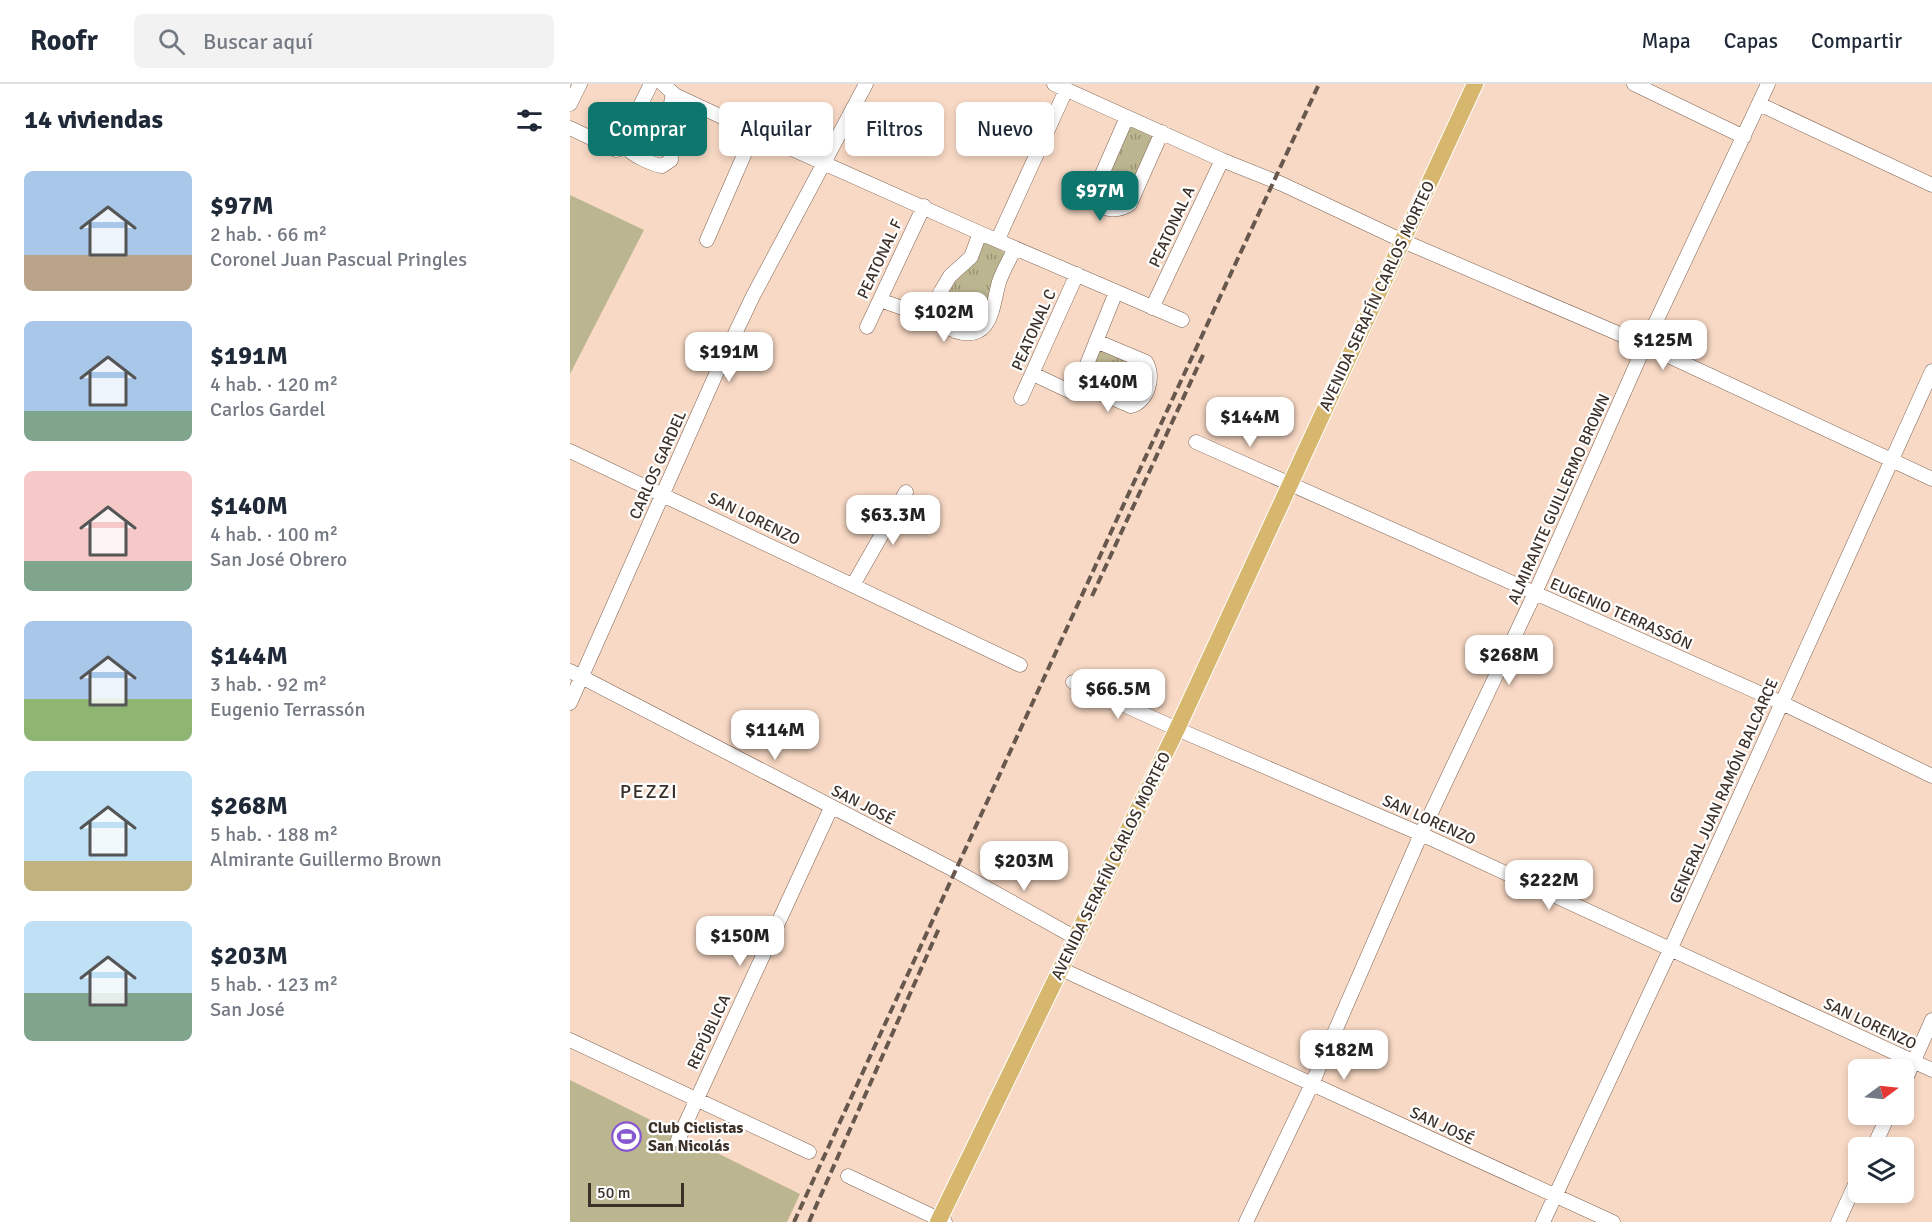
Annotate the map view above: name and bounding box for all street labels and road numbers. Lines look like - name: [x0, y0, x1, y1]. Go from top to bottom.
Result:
- street label: AVENIDA SERAFÍN CARLOS MORTEO: [1315, 178, 1439, 414]
- street label: PEATONAL A: [1145, 183, 1200, 271]
- street label: PEATONAL F: [853, 216, 907, 302]
- street label: PEATONAL C: [1007, 286, 1061, 374]
- street label: ALMIRANTE GUILLERMO BROWN: [1503, 391, 1615, 607]
- street label: CARLOS GARDEL: [625, 407, 691, 523]
- street label: SAN LORENZO: [705, 488, 803, 550]
- street label: EUGENIO TERRASSÓN: [1547, 574, 1695, 654]
- street label: GENERAL JUAN RAMÓN BALCARCE: [1665, 675, 1783, 907]
- street label: AVENIDA SERAFÍN CARLOS MORTEO: [1047, 749, 1175, 983]
- street label: SAN JOSÉ: [828, 781, 898, 829]
- street label: SAN LORENZO: [1379, 790, 1479, 850]
- street label: REPÚBLICA: [683, 991, 735, 1073]
- street label: SAN LORENZO: [1820, 994, 1920, 1054]
- street label: SAN JOSÉ: [1407, 1102, 1477, 1150]

